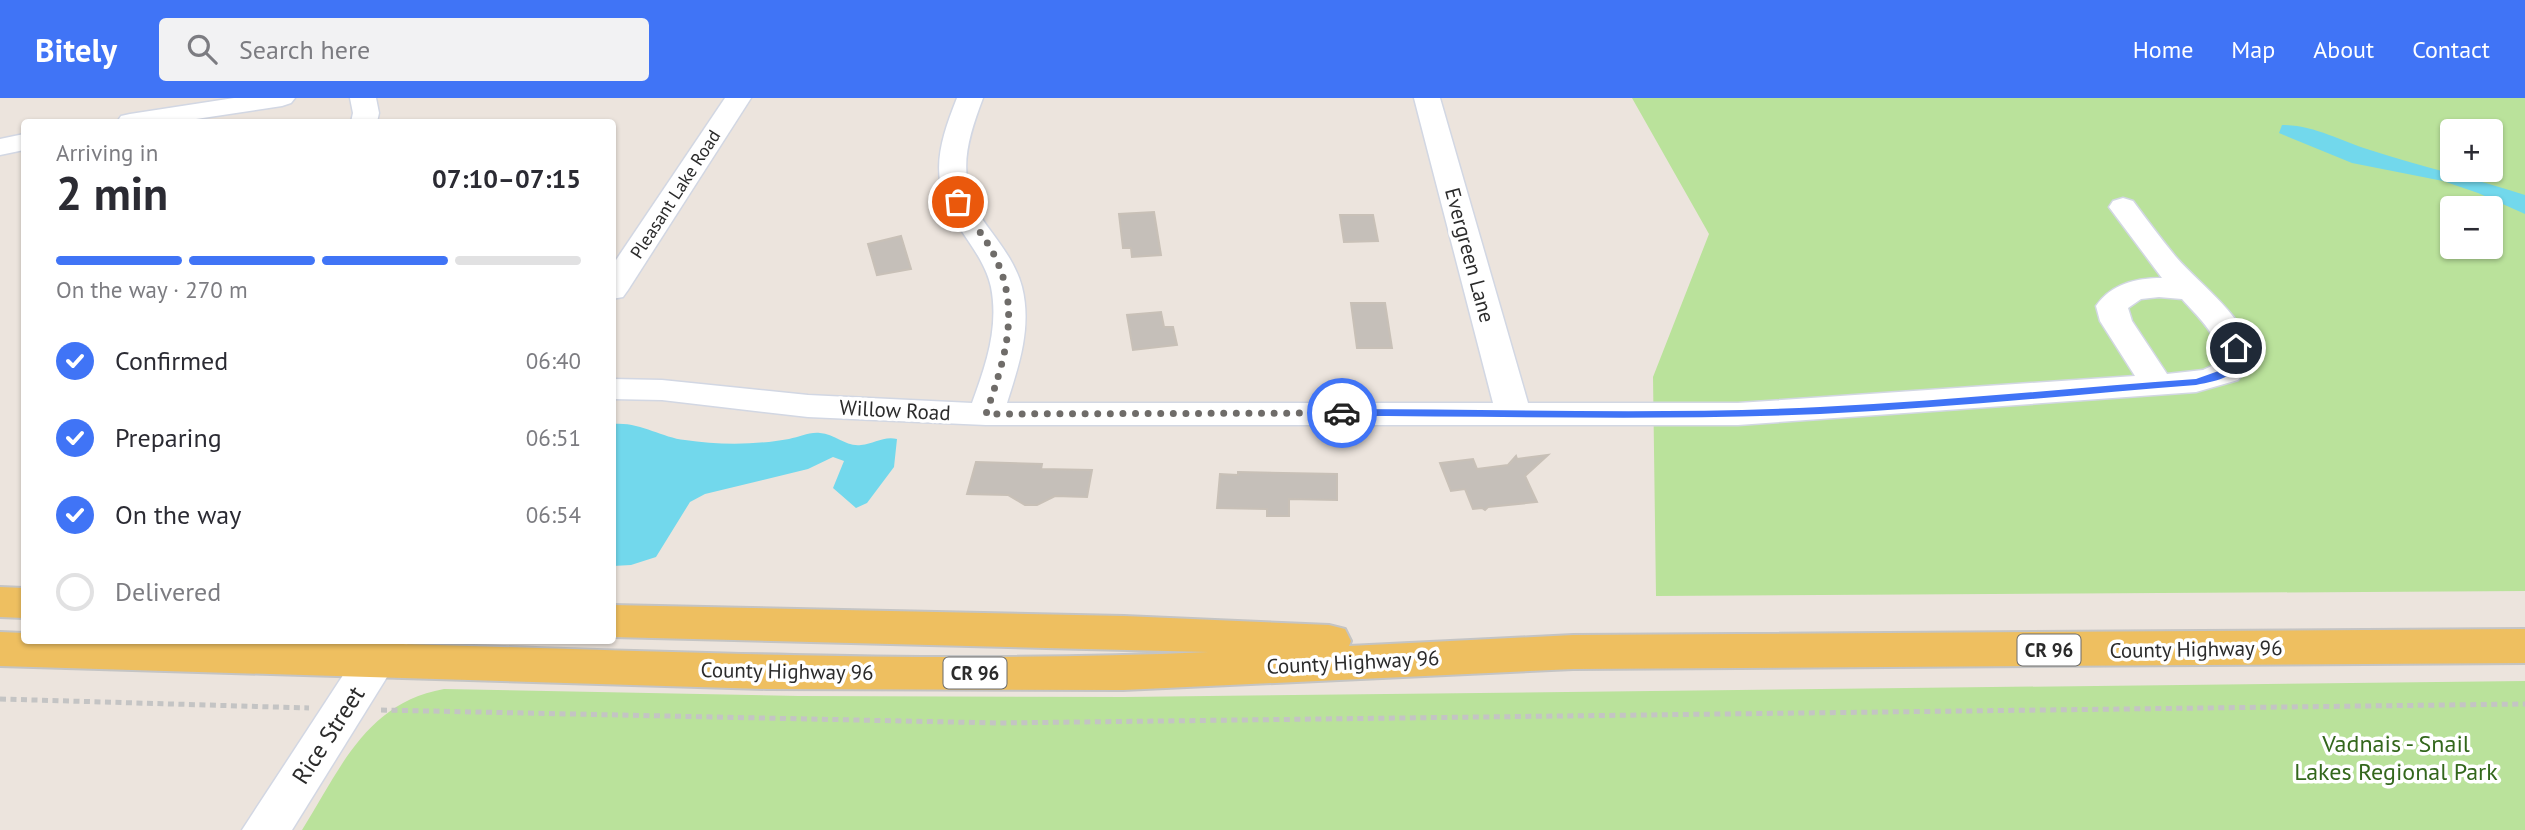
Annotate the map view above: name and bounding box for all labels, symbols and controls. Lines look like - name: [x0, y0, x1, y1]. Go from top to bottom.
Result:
- search box: [159, 18, 649, 81]
- text: Bitely: [35, 28, 117, 71]
- icon: search: [183, 30, 221, 68]
- text: Search here: [239, 33, 370, 66]
- text: Home: [2133, 34, 2193, 65]
- text: Map: [2231, 34, 2275, 65]
- text: About: [2313, 34, 2374, 65]
- text: Contact: [2412, 34, 2490, 65]
- map controls: [2440, 119, 2503, 259]
- button: +: [2440, 119, 2503, 182]
- street label: Pleasant Lake Road: [625, 125, 725, 263]
- text: Arriving in: [56, 138, 158, 167]
- text: 07:10–07:15: [432, 162, 581, 195]
- text: 2 min: [56, 163, 168, 223]
- pin: [928, 172, 988, 232]
- icon: bag: [939, 183, 977, 221]
- street label: Evergreen Lane: [1439, 185, 1501, 325]
- button: −: [2440, 196, 2503, 259]
- text: On the way · 270 m: [56, 275, 248, 304]
- pin: [2206, 318, 2266, 378]
- icon: home: [2217, 329, 2255, 367]
- icon: check: [56, 342, 94, 380]
- text: Confirmed: [115, 344, 228, 377]
- text: 06:40: [526, 346, 581, 375]
- courier: [1307, 378, 1377, 448]
- street label: Willow Road: [839, 394, 951, 426]
- icon: car: [1323, 394, 1361, 432]
- icon: check: [56, 419, 94, 457]
- text: Preparing: [115, 421, 222, 454]
- text: 06:51: [526, 423, 581, 452]
- icon: check: [56, 496, 94, 534]
- text: On the way: [115, 498, 241, 531]
- text: 06:54: [526, 500, 581, 529]
- text: Delivered: [115, 575, 221, 608]
- street label: County Highway 96: [2109, 634, 2283, 664]
- road number: CR 96: [2018, 635, 2080, 666]
- street label: County Highway 96: [1266, 644, 1440, 680]
- street label: County Highway 96: [700, 656, 874, 686]
- road number: CR 96: [944, 658, 1006, 688]
- street label: Rice Street: [285, 680, 371, 790]
- park label: Vadnais - Snail Lakes Regional Park: [2294, 728, 2498, 787]

